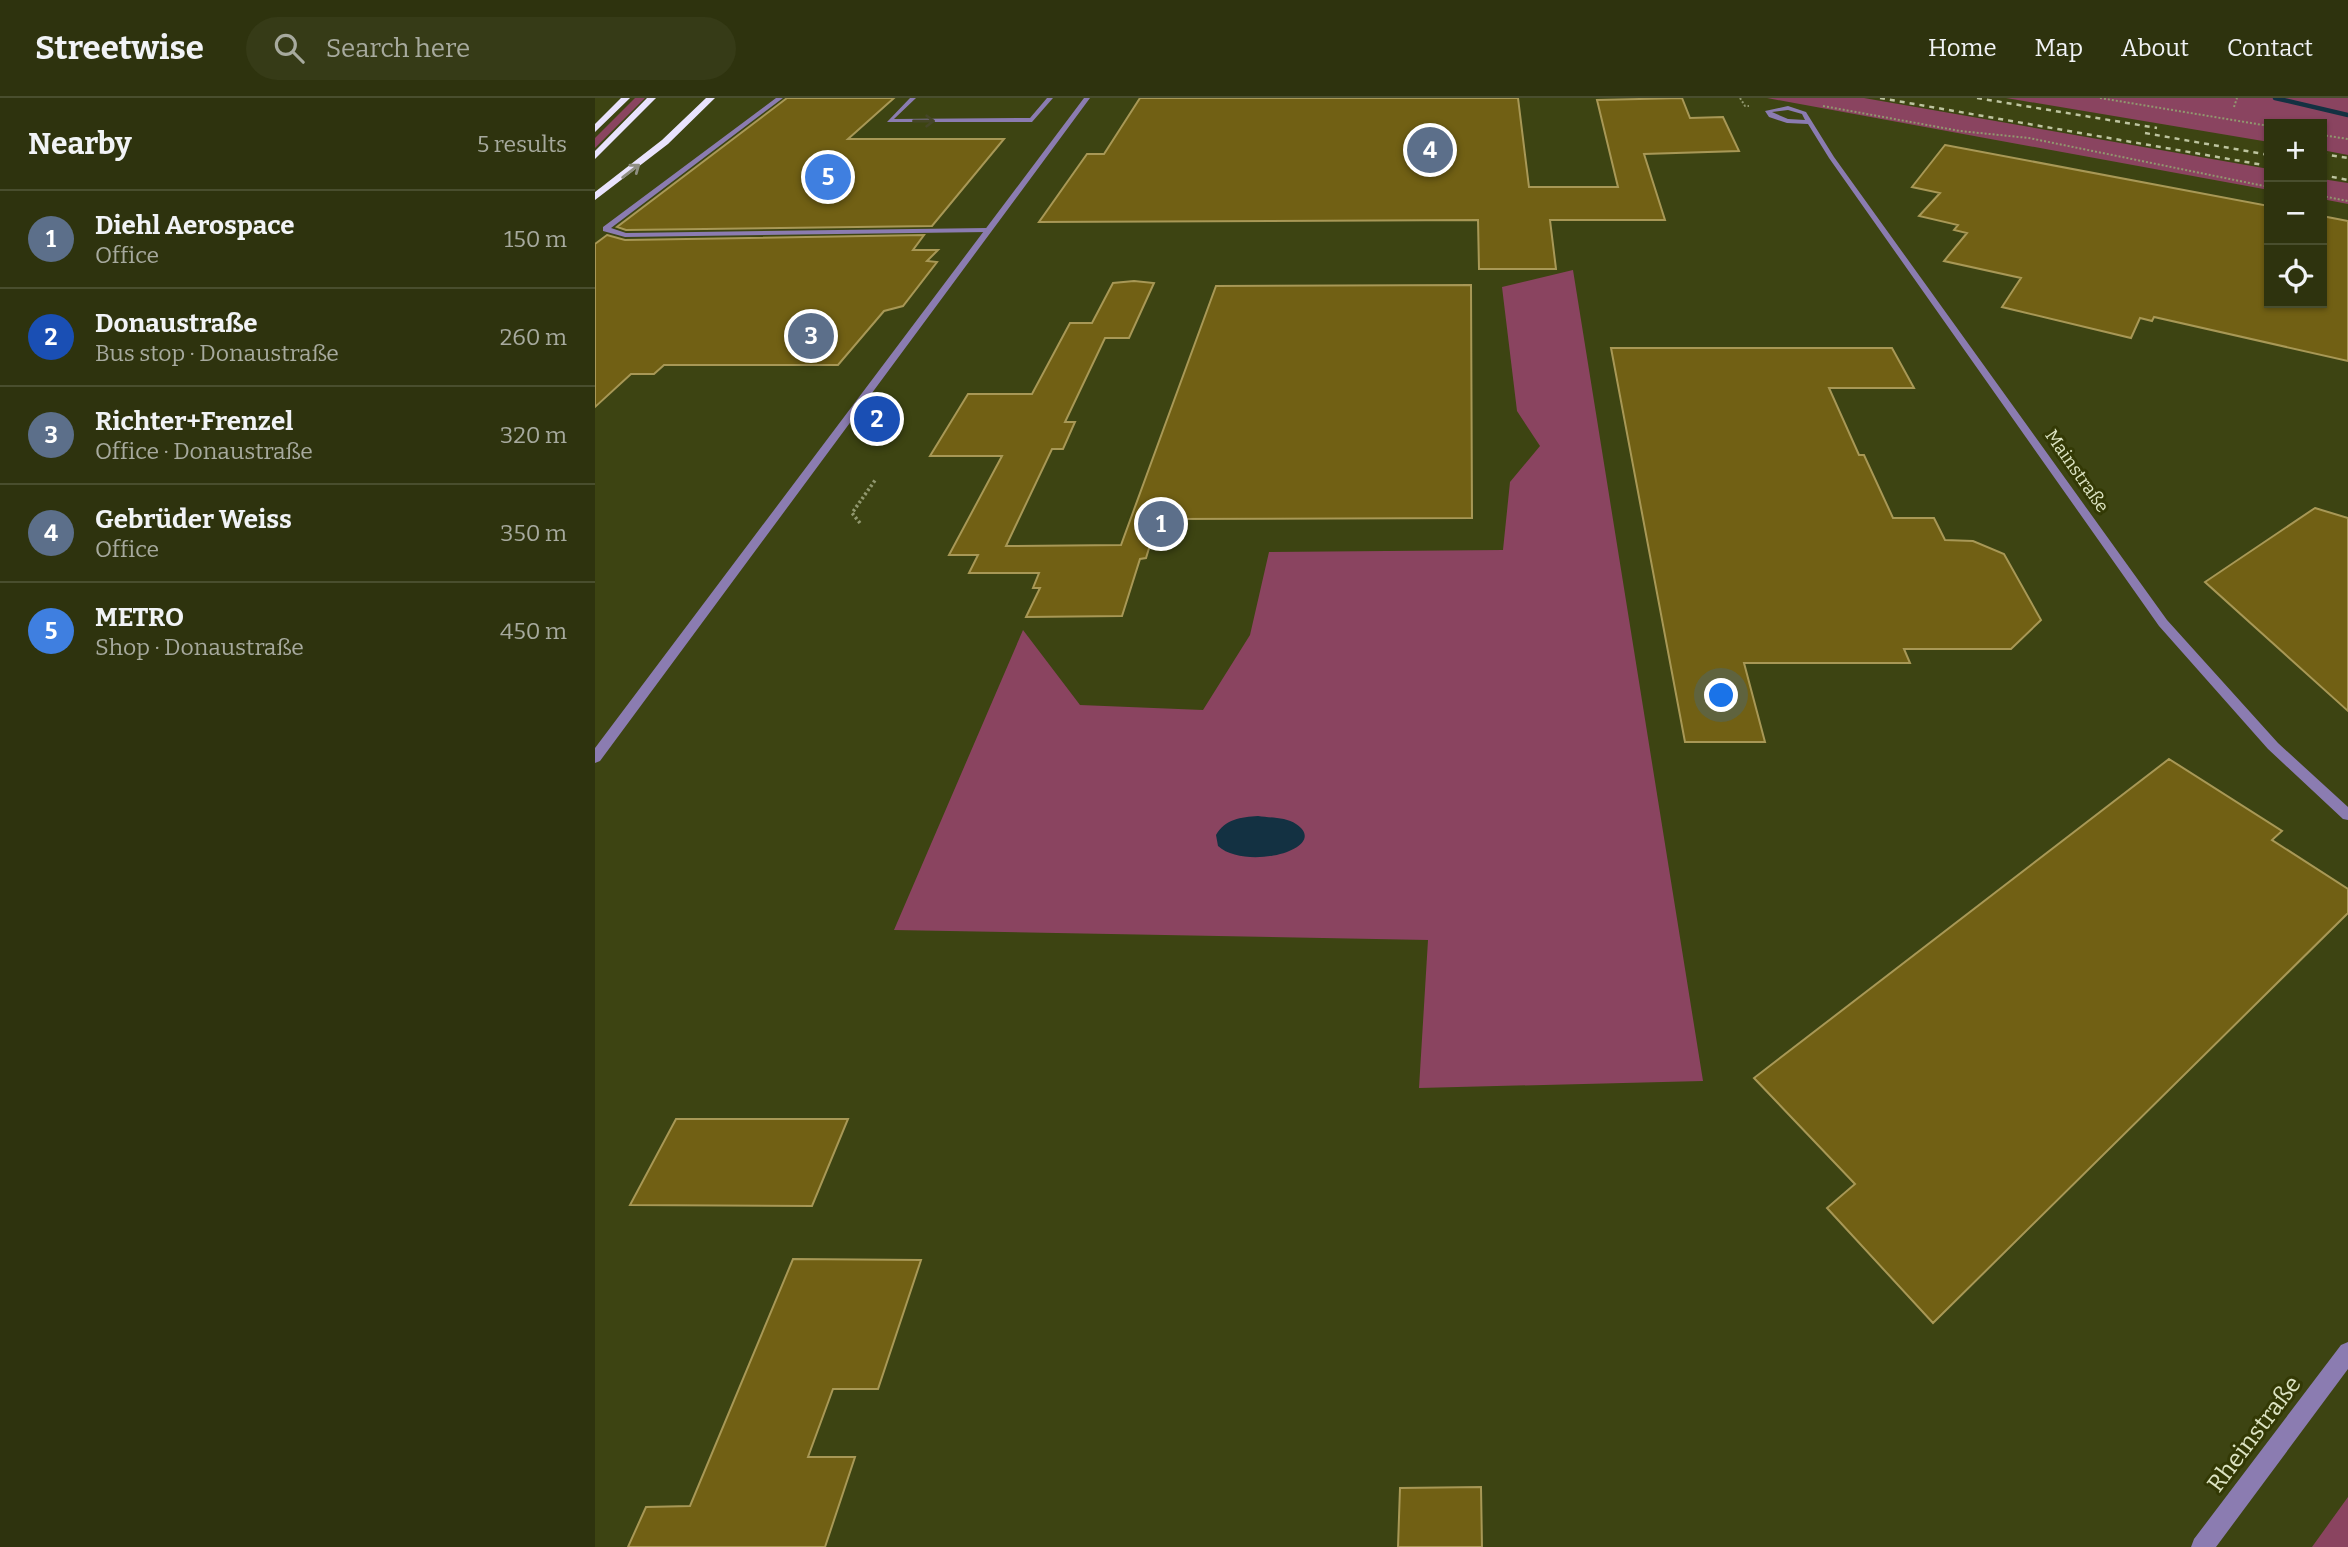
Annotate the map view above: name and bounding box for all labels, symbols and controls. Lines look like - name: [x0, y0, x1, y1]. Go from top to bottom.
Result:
- search box: [246, 17, 736, 80]
- text: Streetwise: [35, 28, 204, 68]
- icon: search: [270, 29, 308, 67]
- text: Search here: [326, 33, 470, 64]
- text: Home: [1928, 34, 1997, 62]
- text: Map: [2035, 34, 2083, 62]
- text: About: [2121, 34, 2189, 62]
- text: Contact: [2227, 34, 2313, 62]
- one-way arrow: [912, 114, 935, 128]
- map controls: [2264, 119, 2327, 308]
- button: +: [2264, 119, 2327, 182]
- pin: 4: [1407, 124, 1453, 176]
- text: Nearby: [28, 126, 132, 162]
- text: 5 results: [477, 130, 567, 158]
- pin: 5: [805, 151, 851, 203]
- one-way arrow: [621, 163, 640, 178]
- button: −: [2264, 182, 2327, 245]
- text: Diehl Aerospace: [95, 210, 295, 241]
- text: 1: [46, 225, 56, 253]
- text: 150 m: [504, 225, 567, 253]
- text: Office: [95, 241, 159, 269]
- button: locate: [2264, 245, 2327, 308]
- text: Donaustraße: [95, 308, 258, 339]
- pin: 3: [788, 310, 834, 362]
- text: 2: [45, 323, 57, 351]
- text: 260 m: [500, 323, 567, 351]
- text: Bus stop · Donaustraße: [95, 339, 339, 367]
- pin: 2: [854, 393, 900, 445]
- text: Richter+Frenzel: [95, 406, 293, 437]
- text: 3: [44, 421, 58, 449]
- text: 320 m: [500, 421, 567, 449]
- street label: Mainstraße: [2040, 425, 2114, 517]
- text: Office · Donaustraße: [95, 437, 313, 465]
- pin: 1: [1138, 498, 1184, 550]
- text: Gebrüder Weiss: [95, 504, 292, 535]
- text: 4: [44, 519, 58, 547]
- text: 350 m: [500, 519, 567, 547]
- text: Office: [95, 535, 159, 563]
- text: METRO: [95, 602, 184, 633]
- text: 5: [45, 617, 57, 645]
- text: 450 m: [500, 617, 567, 645]
- text: Shop · Donaustraße: [95, 633, 304, 661]
- your location: [1704, 678, 1738, 712]
- street label: Rheinstraße: [2201, 1371, 2307, 1497]

